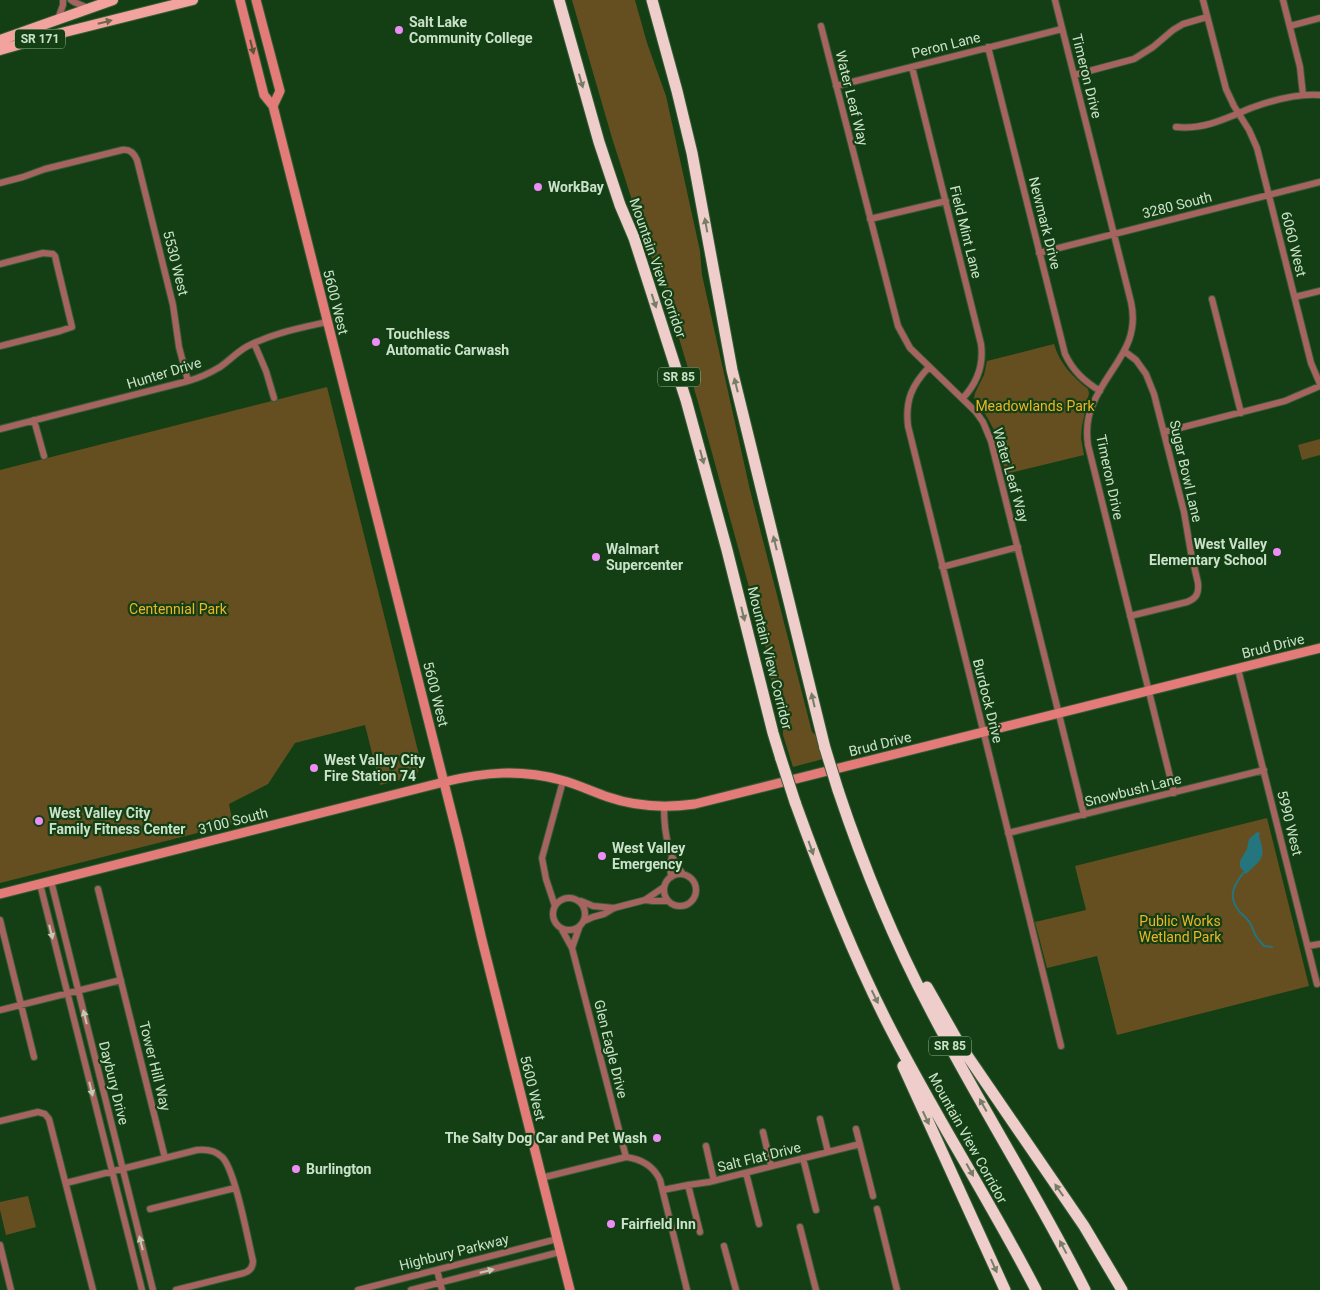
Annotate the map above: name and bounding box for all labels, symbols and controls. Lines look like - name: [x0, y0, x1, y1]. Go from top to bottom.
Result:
- place label: Salt Lake Community College: [409, 14, 533, 46]
- one-way arrow: [97, 18, 113, 26]
- marker: Salt Lake Community College: [393, 24, 405, 36]
- street label: Peron Lane: [910, 29, 982, 61]
- road number: SR 171: [15, 30, 65, 48]
- street label: Timeron Drive: [1069, 32, 1105, 120]
- one-way arrow: [248, 40, 256, 55]
- street label: Water Leaf Way: [832, 49, 872, 147]
- one-way arrow: [578, 73, 586, 88]
- street label: Newmark Drive: [1026, 175, 1064, 271]
- place label: WorkBay: [548, 179, 605, 195]
- marker: WorkBay: [532, 181, 544, 193]
- street label: Field Mint Lane: [947, 184, 985, 280]
- street label: 3280 South: [1140, 189, 1214, 221]
- street label: Mountain View Corridor: [627, 196, 690, 340]
- street label: 6060 West: [1278, 210, 1310, 279]
- one-way arrow: [701, 217, 709, 233]
- street label: 5530 West: [160, 229, 192, 298]
- street label: 5600 West: [320, 268, 352, 337]
- one-way arrow: [651, 294, 659, 309]
- place label: Touchless Automatic Carwash: [386, 326, 509, 358]
- marker: Touchless Automatic Carwash: [370, 336, 382, 348]
- street label: Hunter Drive: [125, 354, 203, 392]
- road number: SR 85: [658, 368, 700, 387]
- one-way arrow: [732, 377, 740, 392]
- park label: Meadowlands Park: [975, 398, 1096, 414]
- street label: Sugar Bowl Lane: [1166, 418, 1206, 524]
- street label: Water Leaf Way: [990, 426, 1032, 524]
- street label: Timeron Drive: [1093, 433, 1127, 521]
- one-way arrow: [698, 449, 706, 464]
- one-way arrow: [771, 535, 779, 550]
- place label: West Valley Elementary School: [1149, 536, 1268, 568]
- place label: Walmart Supercenter: [606, 541, 683, 573]
- marker: West Valley Elementary School: [1271, 546, 1283, 558]
- marker: Walmart Supercenter: [590, 551, 602, 563]
- street label: Mountain View Corridor: [744, 585, 796, 731]
- park label: Centennial Park: [129, 601, 228, 617]
- one-way arrow: [739, 606, 747, 621]
- street label: Brud Drive: [1240, 630, 1306, 662]
- street label: Burdock Drive: [970, 657, 1006, 745]
- street label: 5600 West: [420, 660, 452, 729]
- one-way arrow: [809, 692, 817, 708]
- street label: Brud Drive: [847, 728, 913, 760]
- place label: West Valley City Fire Station 74: [324, 752, 426, 784]
- marker: West Valley City Fire Station 74: [308, 762, 320, 774]
- street label: Snowbush Lane: [1083, 770, 1183, 810]
- street label: 5990 West: [1274, 789, 1306, 858]
- place label: West Valley City Family Fitness Center: [49, 805, 185, 837]
- street label: 3100 South: [196, 805, 270, 837]
- marker: West Valley City Family Fitness Center: [33, 815, 45, 827]
- place label: West Valley Emergency: [612, 840, 686, 872]
- one-way arrow: [807, 841, 815, 856]
- marker: West Valley Emergency: [596, 850, 608, 862]
- park label: Public Works Wetland Park: [1139, 913, 1222, 945]
- one-way arrow: [47, 924, 55, 939]
- one-way arrow: [871, 990, 879, 1004]
- street label: Glen Eagle Drive: [591, 998, 631, 1100]
- one-way arrow: [81, 1010, 89, 1025]
- street label: Tower Hill Way: [136, 1020, 174, 1113]
- road number: SR 85: [929, 1036, 971, 1056]
- street label: Daybury Drive: [96, 1040, 132, 1126]
- street label: 5600 West: [517, 1054, 549, 1123]
- street label: Mountain View Corridor: [925, 1070, 1011, 1206]
- one-way arrow: [87, 1082, 95, 1097]
- one-way arrow: [979, 1098, 987, 1112]
- one-way arrow: [923, 1111, 931, 1125]
- place label: The Salty Dog Car and Pet Wash: [445, 1130, 647, 1146]
- marker: The Salty Dog Car and Pet Wash: [651, 1132, 663, 1144]
- street label: Salt Flat Drive: [716, 1139, 802, 1175]
- place label: Burlington: [306, 1161, 372, 1177]
- marker: Burlington: [290, 1163, 302, 1175]
- one-way arrow: [965, 1164, 974, 1177]
- one-way arrow: [1054, 1183, 1064, 1196]
- place label: Fairfield Inn: [621, 1216, 696, 1232]
- marker: Fairfield Inn: [605, 1218, 617, 1230]
- street label: Highbury Parkway: [398, 1231, 511, 1273]
- one-way arrow: [137, 1235, 145, 1250]
- one-way arrow: [1058, 1240, 1067, 1253]
- one-way arrow: [990, 1259, 998, 1273]
- one-way arrow: [480, 1266, 495, 1274]

